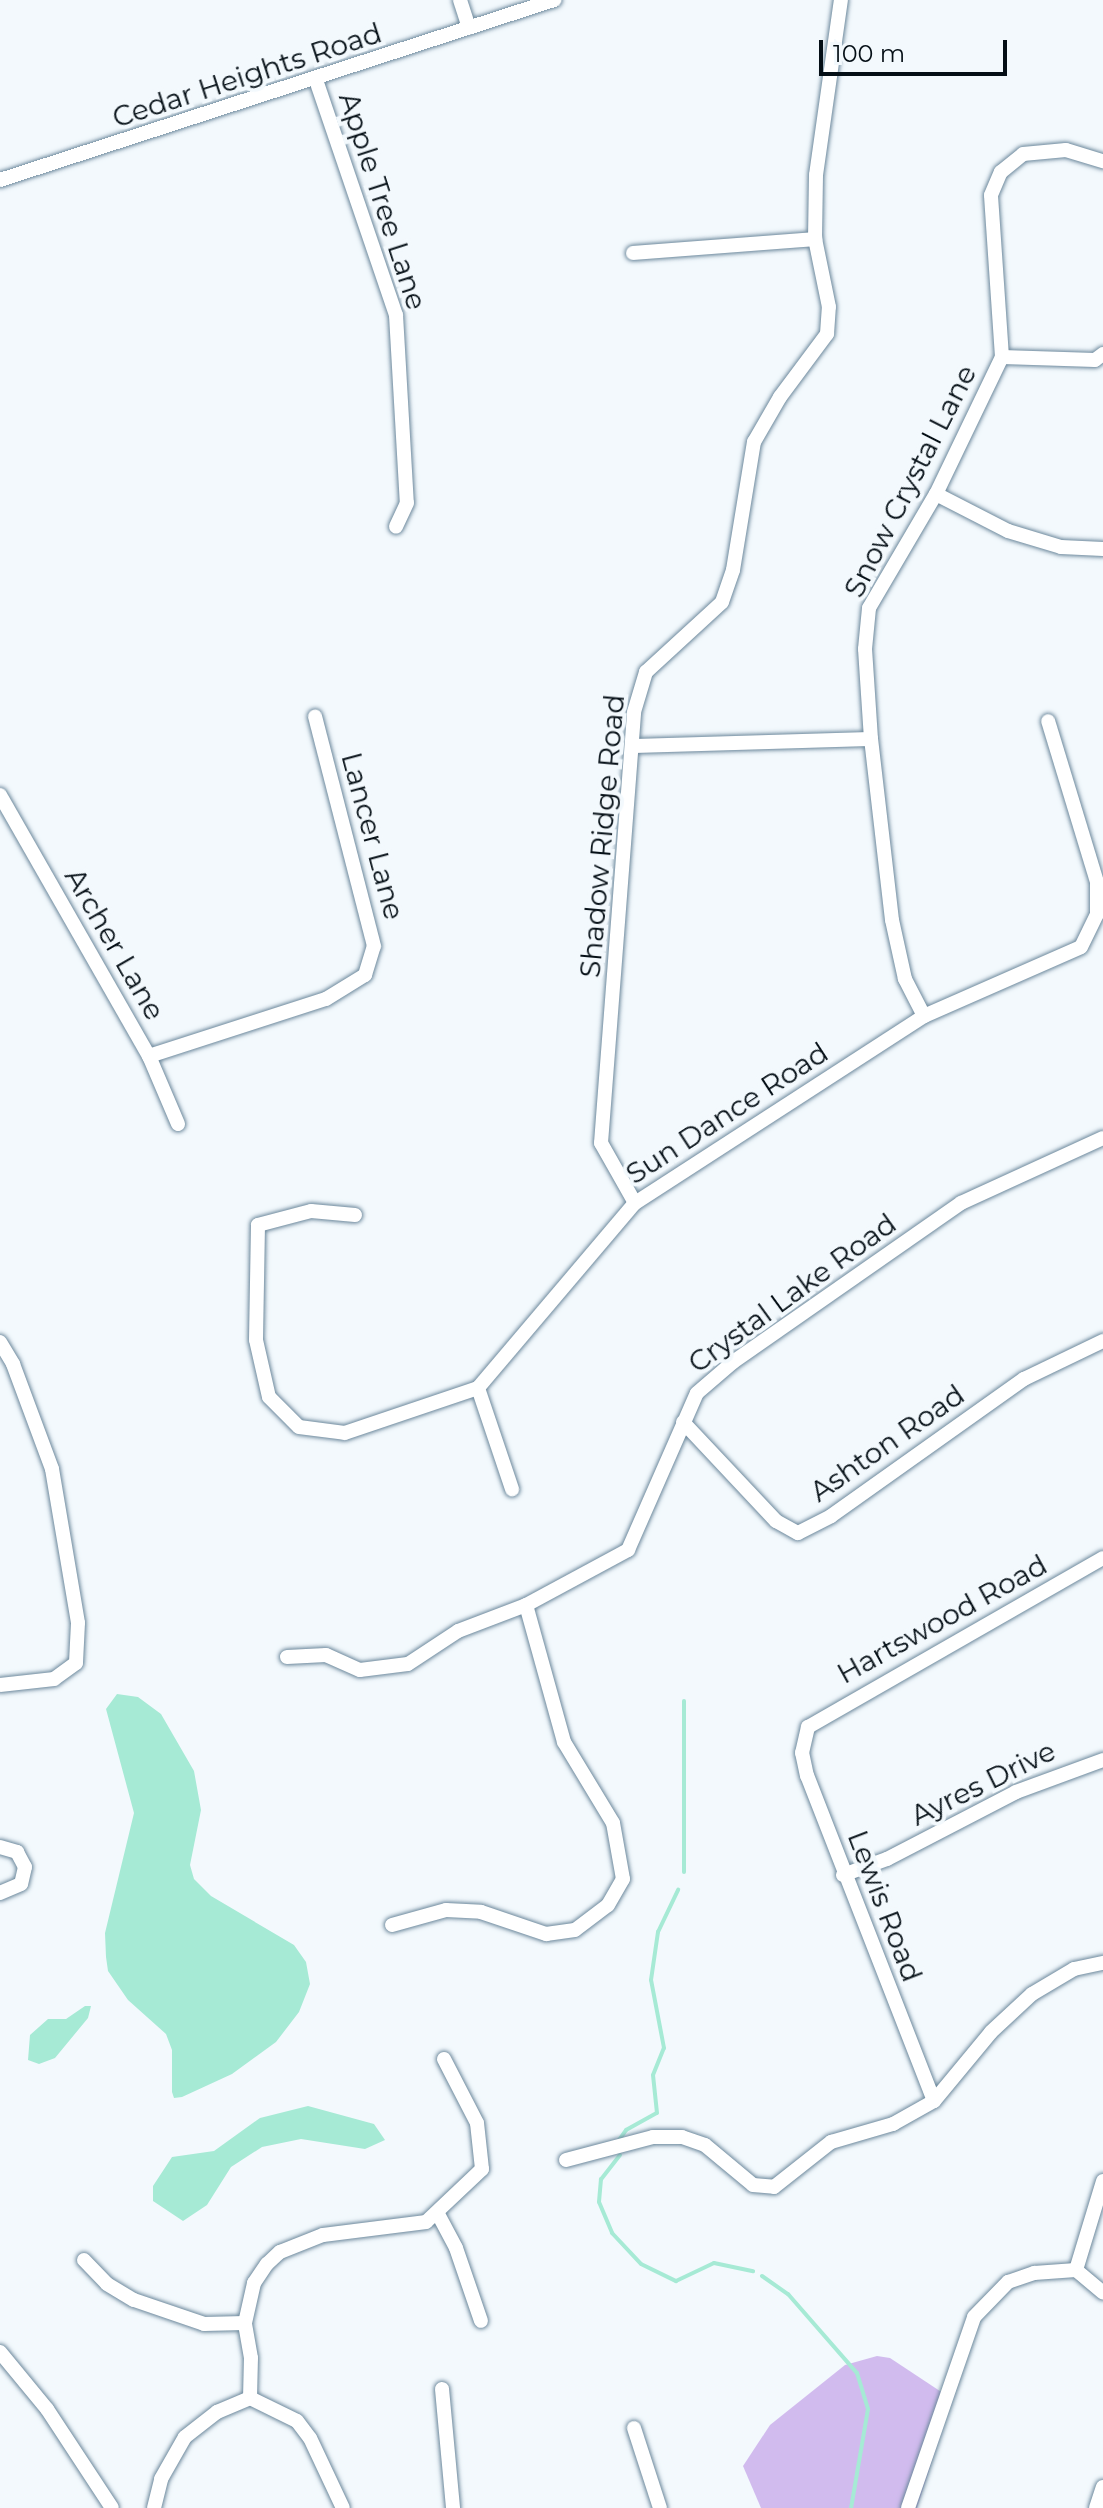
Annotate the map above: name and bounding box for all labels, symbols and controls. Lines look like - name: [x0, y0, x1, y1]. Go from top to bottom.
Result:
- street label: Cedar Heights Road: [108, 16, 386, 134]
- scale bar: [823, 24, 1011, 74]
- text: 100 m: [833, 39, 905, 68]
- street label: Apple Tree Lane: [332, 88, 434, 314]
- street label: Snow Crystal Lane: [837, 359, 983, 603]
- street label: Shadow Ridge Road: [573, 693, 631, 979]
- street label: Lancer Lane: [335, 749, 411, 923]
- street label: Archer Lane: [58, 862, 172, 1026]
- street label: Sun Dance Road: [620, 1035, 834, 1191]
- street label: Crystal Lake Road: [682, 1206, 902, 1380]
- street label: Ashton Road: [803, 1378, 971, 1508]
- street label: Hartswood Road: [831, 1547, 1053, 1691]
- street label: Ayres Drive: [905, 1734, 1061, 1832]
- street label: Lewis Road: [841, 1826, 929, 1986]

